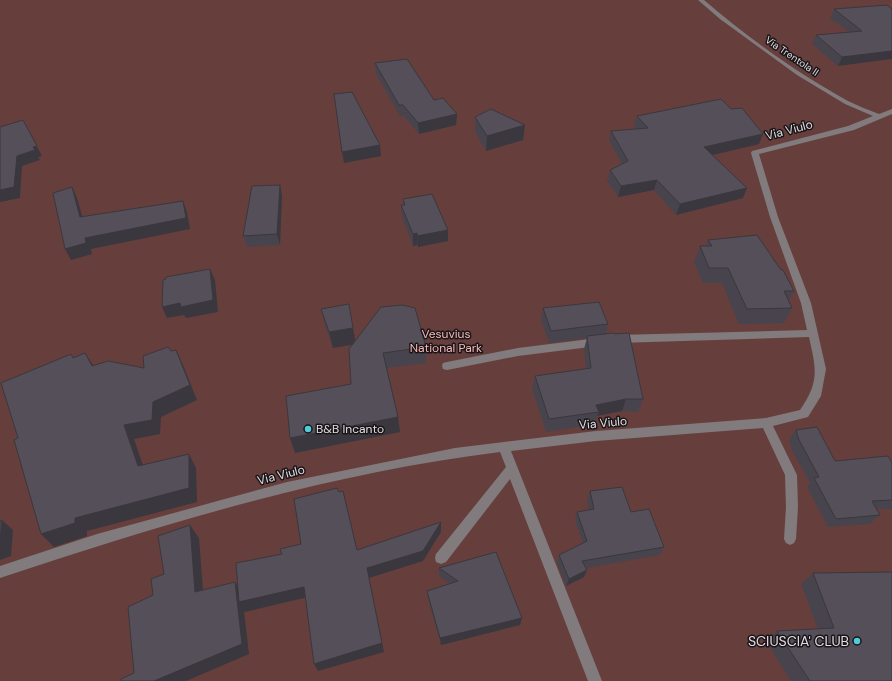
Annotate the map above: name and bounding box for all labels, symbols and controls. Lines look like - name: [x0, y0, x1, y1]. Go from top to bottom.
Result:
- street label: Via Trentola II: [763, 33, 821, 79]
- street label: Via Viulo: [764, 116, 814, 144]
- park label: Vesuvius National Park: [410, 326, 482, 356]
- street label: Via Viulo: [578, 413, 628, 433]
- place label: B&B Incanto: [316, 421, 384, 437]
- marker: B&B Incanto: [303, 424, 313, 434]
- street label: Via Viulo: [256, 461, 306, 489]
- place label: SCIUSCIA' CLUB: [748, 632, 849, 650]
- marker: SCIUSCIA' CLUB: [852, 636, 862, 646]

